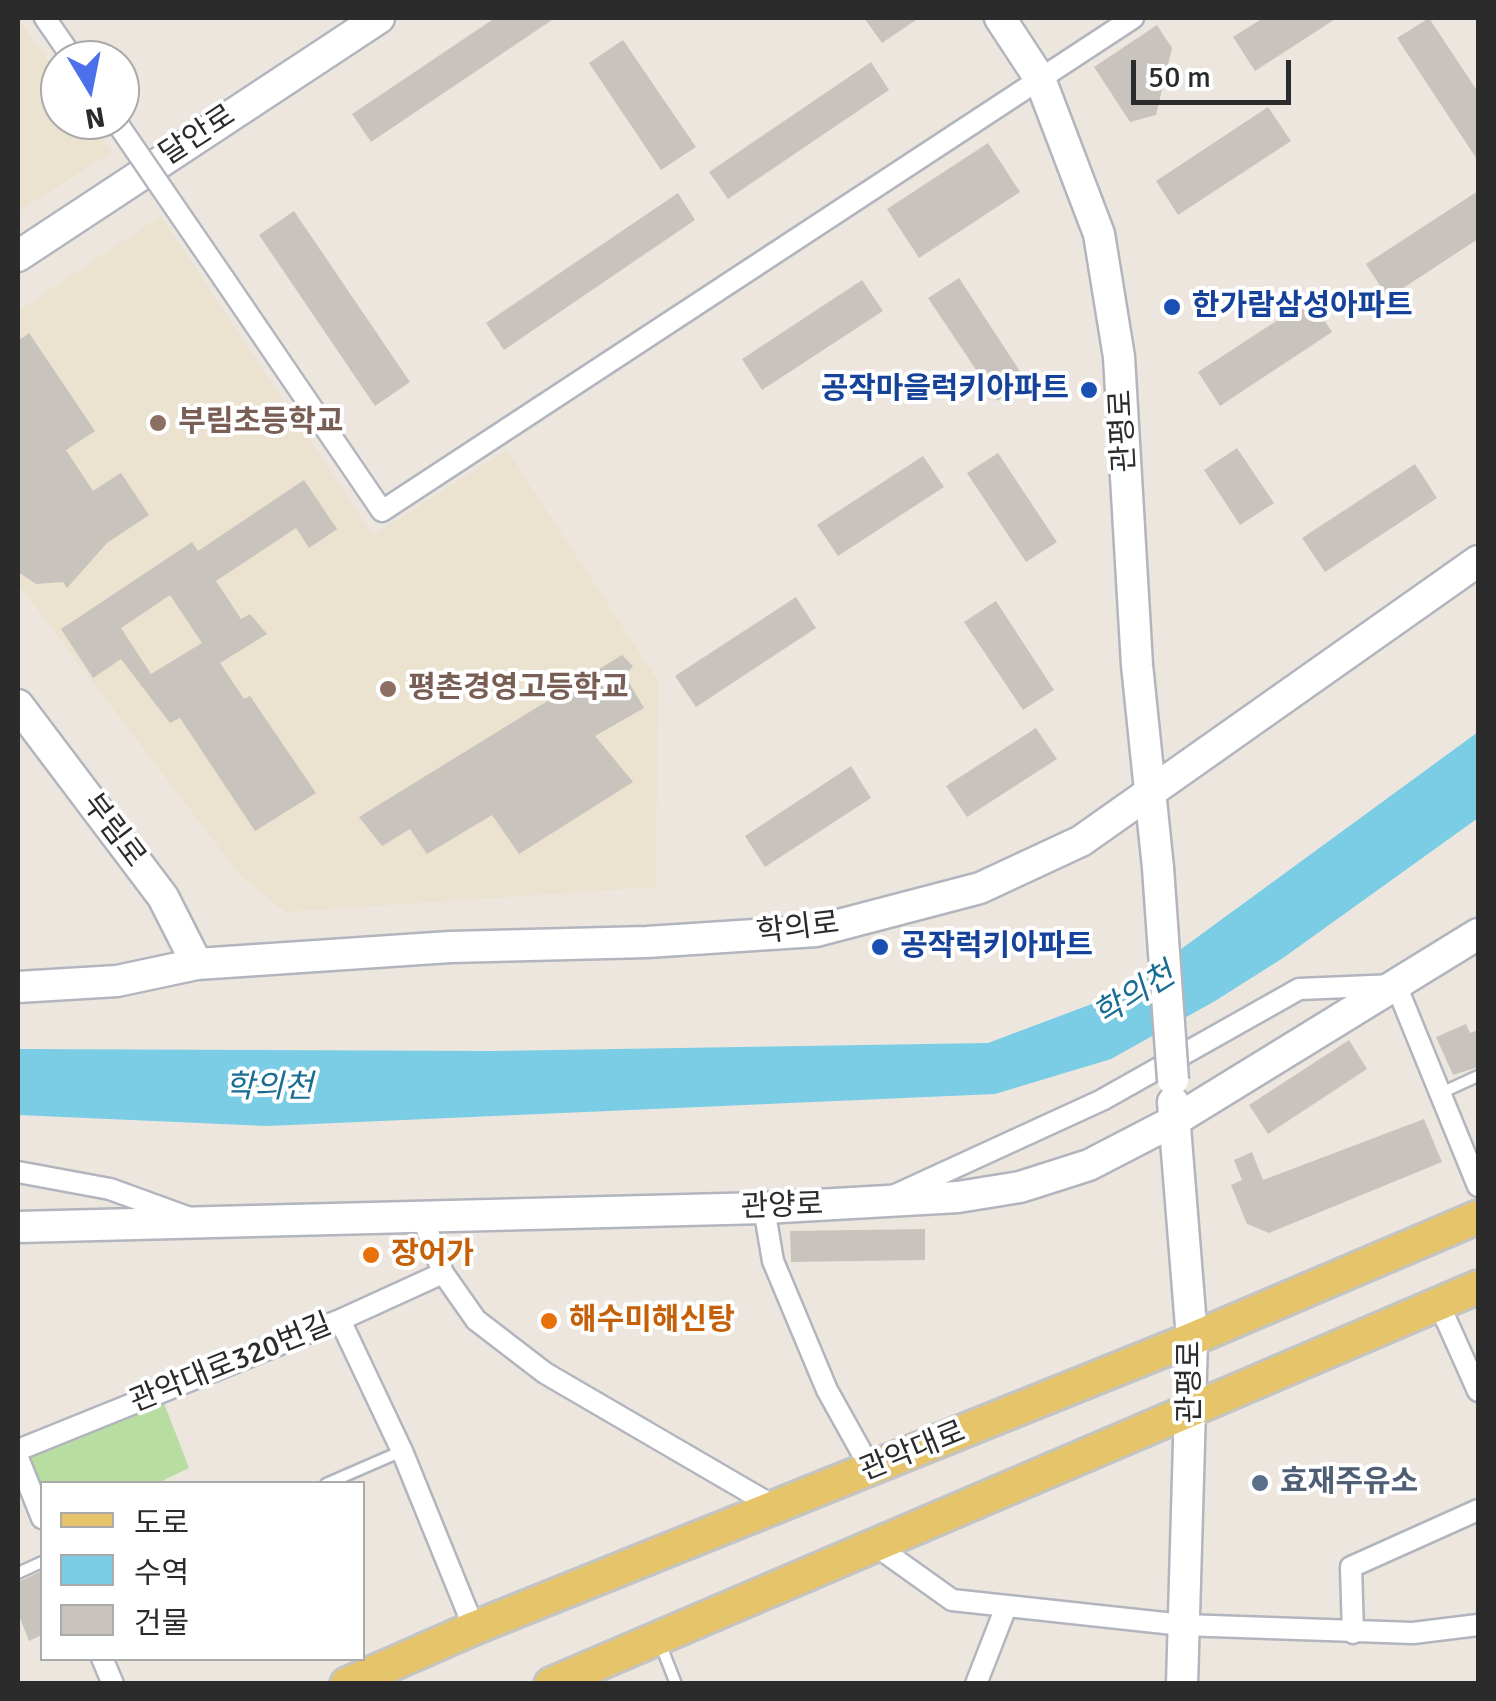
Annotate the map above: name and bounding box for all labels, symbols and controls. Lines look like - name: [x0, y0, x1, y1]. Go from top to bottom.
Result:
- north arrow: [40, 40, 140, 140]
- scale bar: [1136, 40, 1296, 102]
- text: 50 m: [1148, 59, 1211, 96]
- street label: 달안로: [153, 98, 243, 174]
- text: N: [82, 99, 107, 136]
- place label: 한가람삼성아파트: [1192, 289, 1413, 325]
- marker: 한가람삼성아파트: [1161, 296, 1183, 318]
- place label: 공작마을럭키아파트: [821, 372, 1069, 408]
- marker: 공작마을럭키아파트: [1078, 379, 1100, 401]
- street label: 관평로: [1104, 389, 1144, 473]
- place label: 부림초등학교: [178, 405, 344, 441]
- marker: 부림초등학교: [147, 412, 169, 434]
- place label: 평촌경영고등학교: [408, 671, 629, 707]
- marker: 평촌경영고등학교: [377, 678, 399, 700]
- street label: 부림로: [74, 787, 152, 875]
- street label: 학의로: [755, 906, 841, 952]
- place label: 공작럭키아파트: [900, 929, 1093, 965]
- marker: 공작럭키아파트: [869, 936, 891, 958]
- water label: 학의천: [1087, 956, 1183, 1036]
- water label: 학의천: [225, 1070, 313, 1108]
- street label: 관양로: [740, 1188, 824, 1226]
- place label: 장어가: [391, 1237, 474, 1273]
- marker: 장어가: [360, 1244, 382, 1266]
- place label: 해수미해신탕: [569, 1303, 735, 1339]
- street label: 관악대로320번길: [125, 1307, 337, 1421]
- marker: 해수미해신탕: [538, 1310, 560, 1332]
- street label: 관평로: [1173, 1341, 1209, 1423]
- street label: 관악대로: [855, 1415, 971, 1489]
- place label: 효재주유소: [1280, 1465, 1418, 1501]
- marker: 효재주유소: [1249, 1472, 1271, 1494]
- legend: [40, 1481, 365, 1661]
- text: 도로: [134, 1505, 189, 1542]
- text: 수역: [134, 1555, 189, 1592]
- text: 건물: [134, 1605, 189, 1642]

